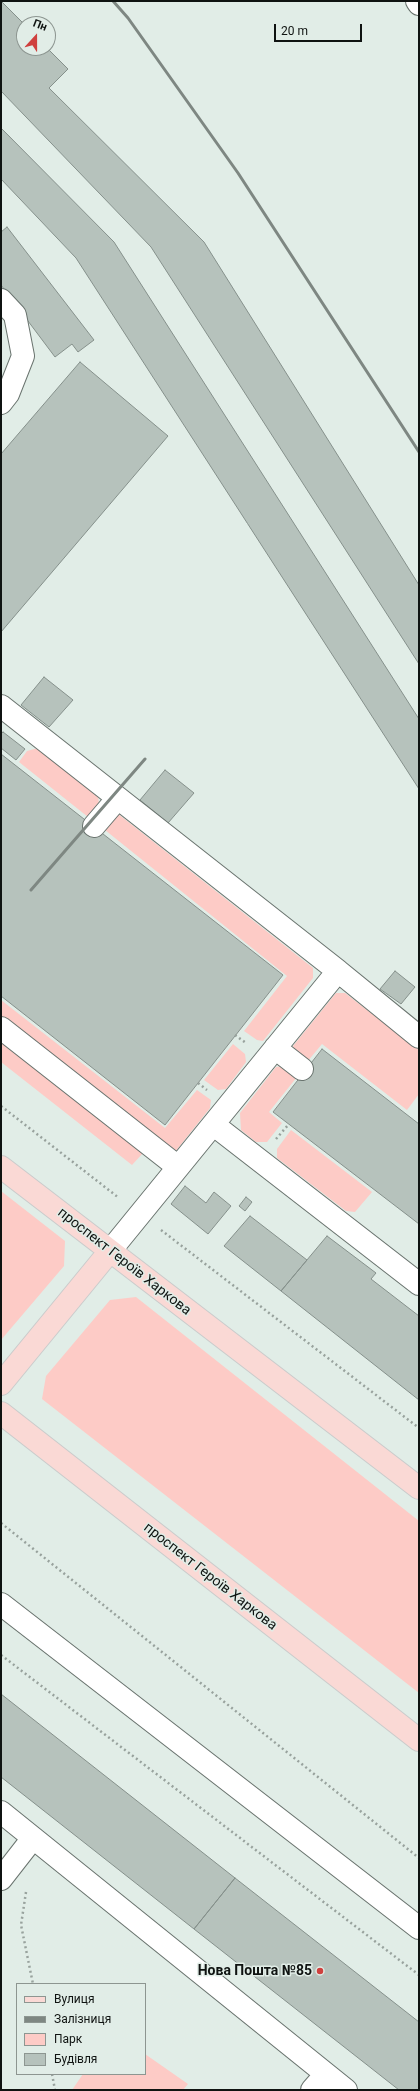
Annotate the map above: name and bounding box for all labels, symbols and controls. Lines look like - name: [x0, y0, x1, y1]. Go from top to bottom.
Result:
- north arrow: [16, 16, 56, 56]
- scale bar: [276, 16, 364, 42]
- text: Пн: [31, 17, 49, 34]
- text: 20 m: [281, 24, 308, 38]
- street label: проспект Героїв Харкова: [54, 1205, 194, 1319]
- street label: проспект Героїв Харкова: [140, 1520, 280, 1634]
- place label: Нова Пошта №85: [198, 1963, 312, 1979]
- marker: Нова Пошта №85: [315, 1966, 325, 1976]
- legend: [16, 1983, 146, 2075]
- text: Вулиця: [54, 1992, 95, 2006]
- text: Залізниця: [54, 2012, 111, 2026]
- text: Парк: [54, 2032, 82, 2046]
- text: Будівля: [54, 2052, 97, 2066]

